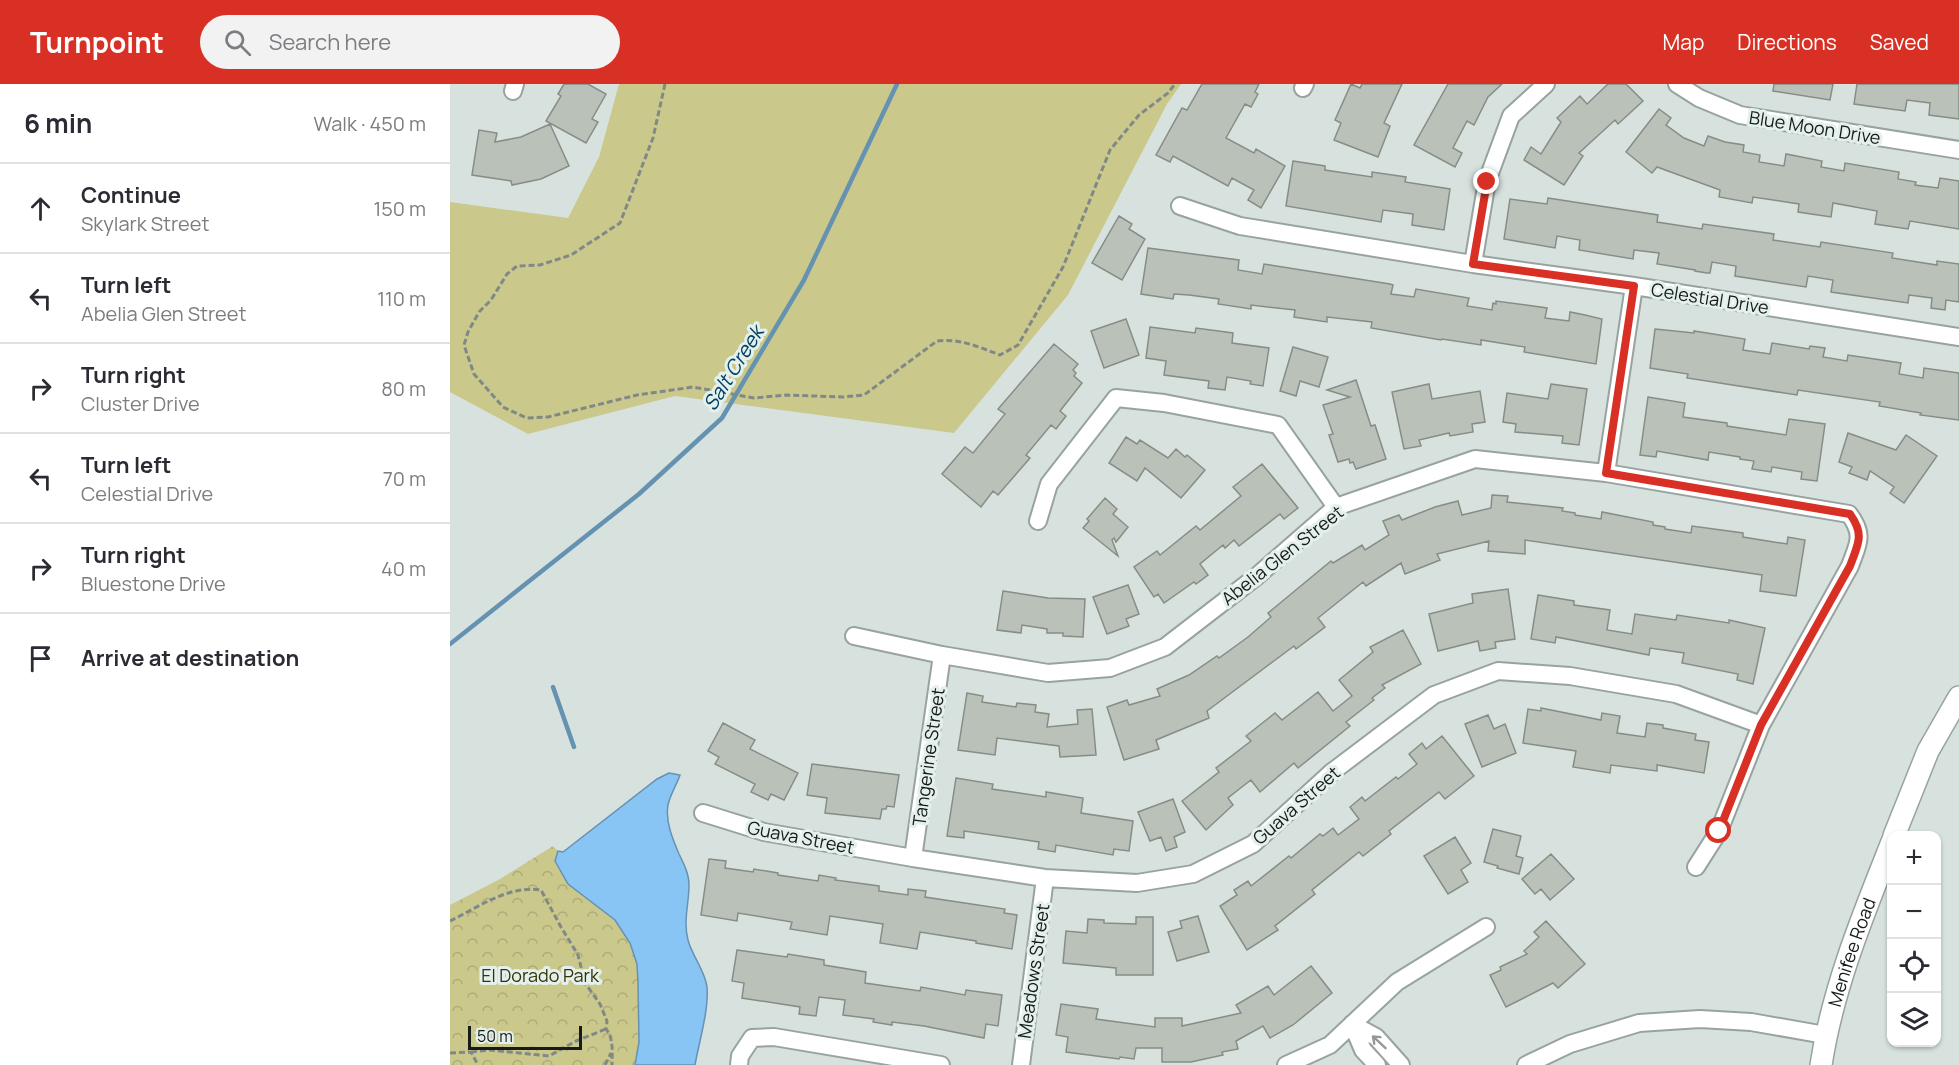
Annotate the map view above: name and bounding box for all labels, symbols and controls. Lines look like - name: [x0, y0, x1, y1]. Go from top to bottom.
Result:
- search box: [200, 15, 620, 69]
- text: Turnpoint: [30, 23, 164, 61]
- icon: search: [221, 26, 254, 59]
- text: Search here: [269, 27, 391, 57]
- text: Map: [1663, 28, 1704, 56]
- text: Directions: [1737, 28, 1837, 56]
- text: Saved: [1870, 28, 1929, 56]
- text: 6 min: [24, 105, 92, 141]
- street label: Blue Moon Drive: [1748, 105, 1882, 149]
- text: Walk · 450 m: [313, 110, 426, 137]
- route end: [1473, 168, 1499, 194]
- text: Continue: [81, 180, 181, 210]
- icon: ahead: [24, 192, 57, 225]
- text: 150 m: [373, 195, 426, 222]
- text: Skylark Street: [81, 210, 209, 237]
- text: Turn left: [81, 270, 171, 300]
- street label: Celestial Drive: [1649, 277, 1771, 319]
- icon: left: [24, 282, 57, 315]
- text: 110 m: [377, 285, 426, 312]
- text: Abelia Glen Street: [81, 300, 246, 327]
- water label: Salt Creek: [696, 318, 771, 415]
- text: Turn right: [81, 360, 186, 390]
- icon: right: [24, 372, 57, 405]
- text: 80 m: [381, 375, 426, 402]
- text: Cluster Drive: [81, 390, 200, 417]
- text: Turn left: [81, 450, 171, 480]
- icon: left: [24, 462, 57, 495]
- text: 70 m: [383, 465, 426, 492]
- text: Celestial Drive: [81, 480, 213, 507]
- street label: Abelia Glen Street: [1216, 500, 1348, 610]
- text: Turn right: [81, 540, 186, 570]
- icon: right: [24, 552, 57, 585]
- text: 40 m: [381, 555, 426, 582]
- text: Bluestone Drive: [81, 570, 226, 597]
- icon: arrive: [24, 642, 57, 675]
- text: Arrive at destination: [81, 643, 299, 673]
- street label: Tangerine Street: [906, 686, 950, 828]
- street label: Guava Street: [1247, 760, 1345, 850]
- street label: Guava Street: [746, 815, 856, 859]
- route start: [1705, 817, 1731, 843]
- map controls: [1887, 831, 1941, 1047]
- button: +: [1887, 831, 1941, 885]
- button: −: [1887, 885, 1941, 939]
- street label: Menifee Road: [1822, 894, 1881, 1009]
- street label: Meadows Street: [1012, 902, 1054, 1040]
- button: locate: [1887, 939, 1941, 993]
- park label: El Dorado Park: [481, 963, 600, 987]
- button: layers: [1887, 993, 1941, 1047]
- scale bar: [468, 1023, 582, 1050]
- text: 50 m: [477, 1025, 513, 1047]
- one-way arrow: [1371, 1035, 1386, 1049]

